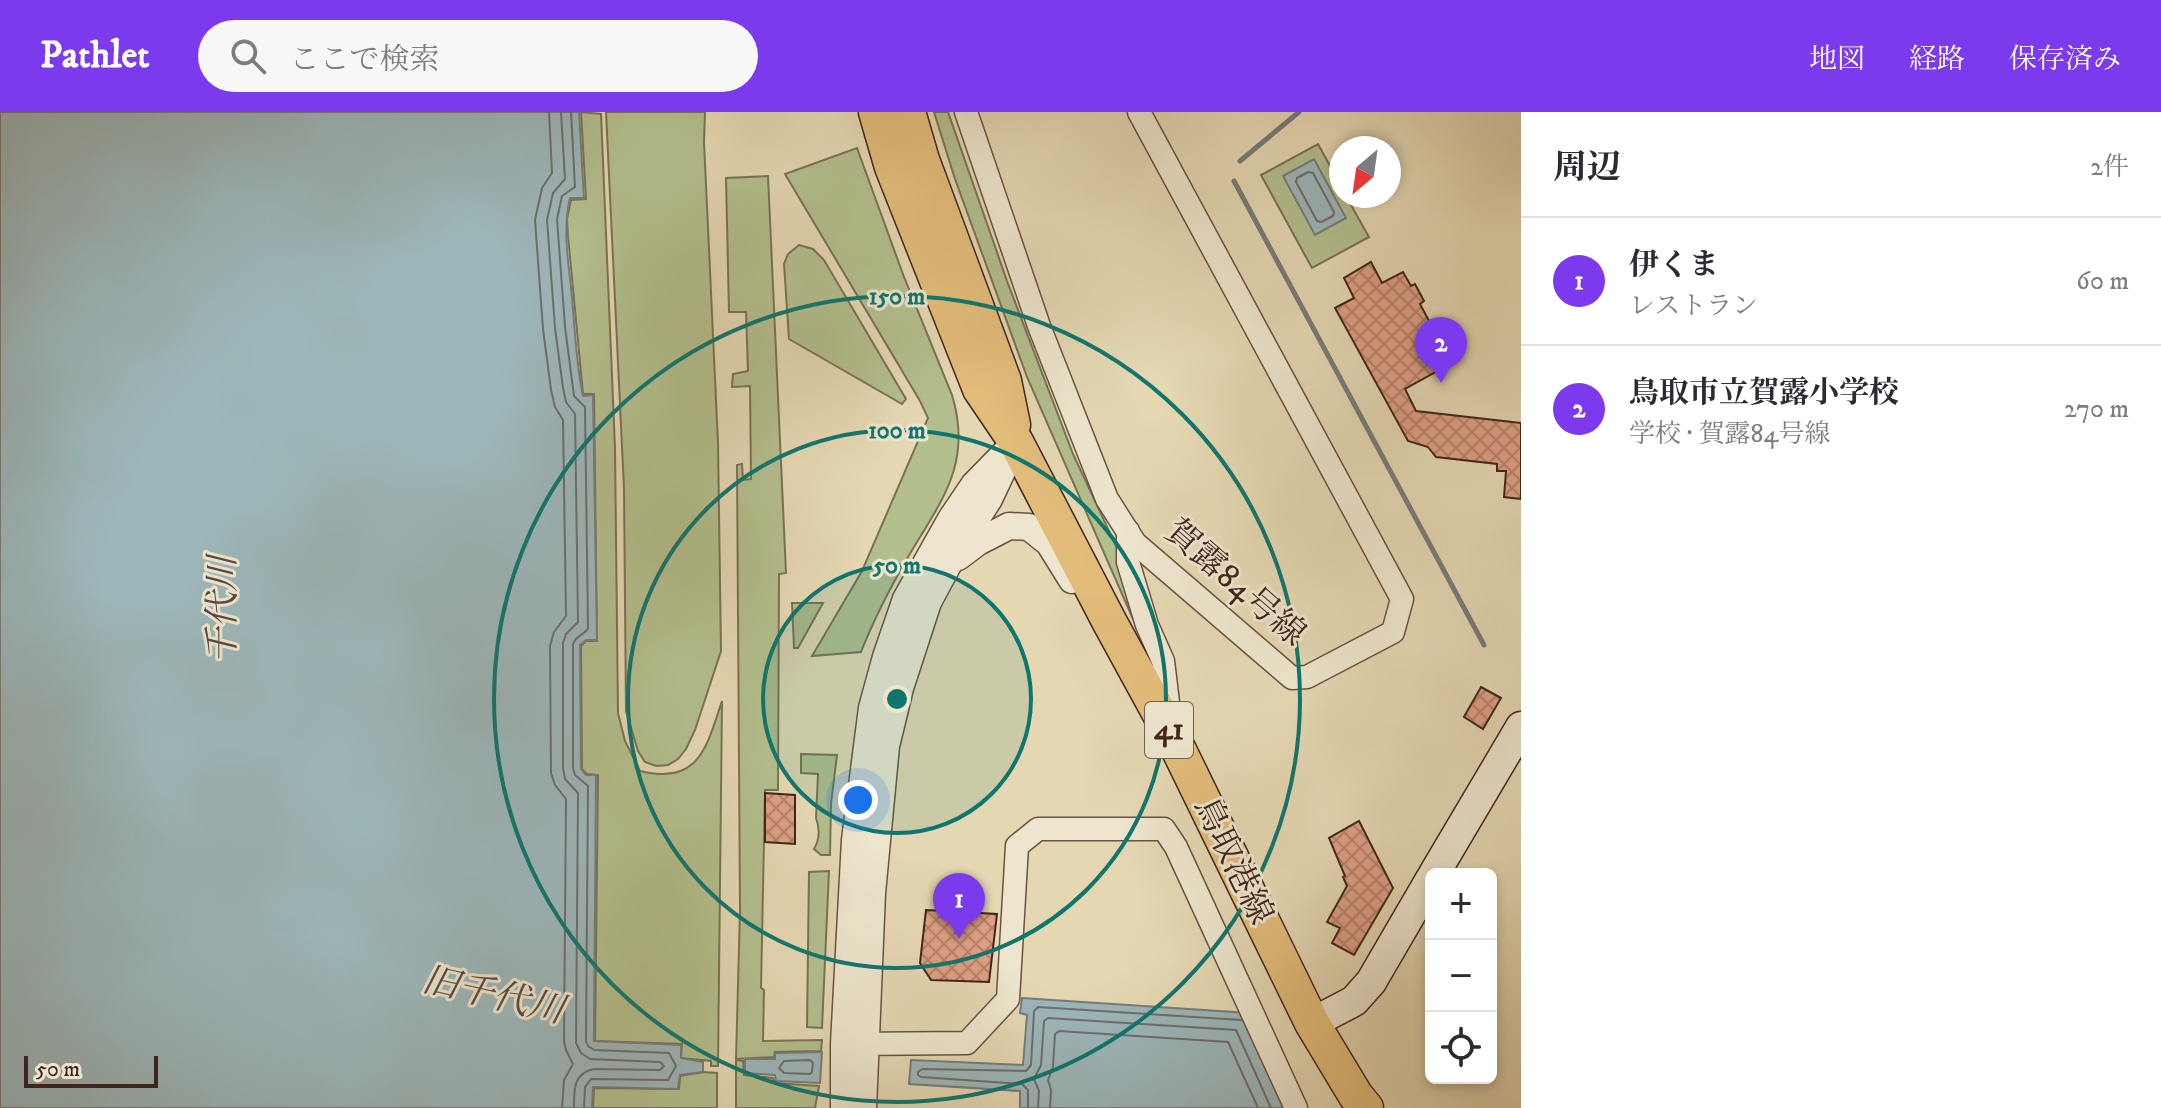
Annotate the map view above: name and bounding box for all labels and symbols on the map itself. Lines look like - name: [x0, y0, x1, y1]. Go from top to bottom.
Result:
- north arrow: [1329, 136, 1401, 208]
- text: 150 m: [869, 282, 925, 312]
- pin: 2: [1415, 317, 1467, 383]
- text: 100 m: [868, 416, 926, 446]
- street label: 賀露84号線: [1156, 511, 1314, 655]
- text: 50 m: [872, 551, 921, 581]
- water label: 千代川: [201, 552, 246, 664]
- centre of rings: [883, 685, 911, 713]
- road number: 41: [1145, 702, 1193, 758]
- your location: [838, 780, 878, 820]
- street label: 鳥取港線: [1184, 791, 1282, 931]
- pin: 1: [933, 873, 985, 939]
- water label: 旧千代川: [418, 958, 572, 1035]
- scale bar: [24, 1052, 158, 1088]

